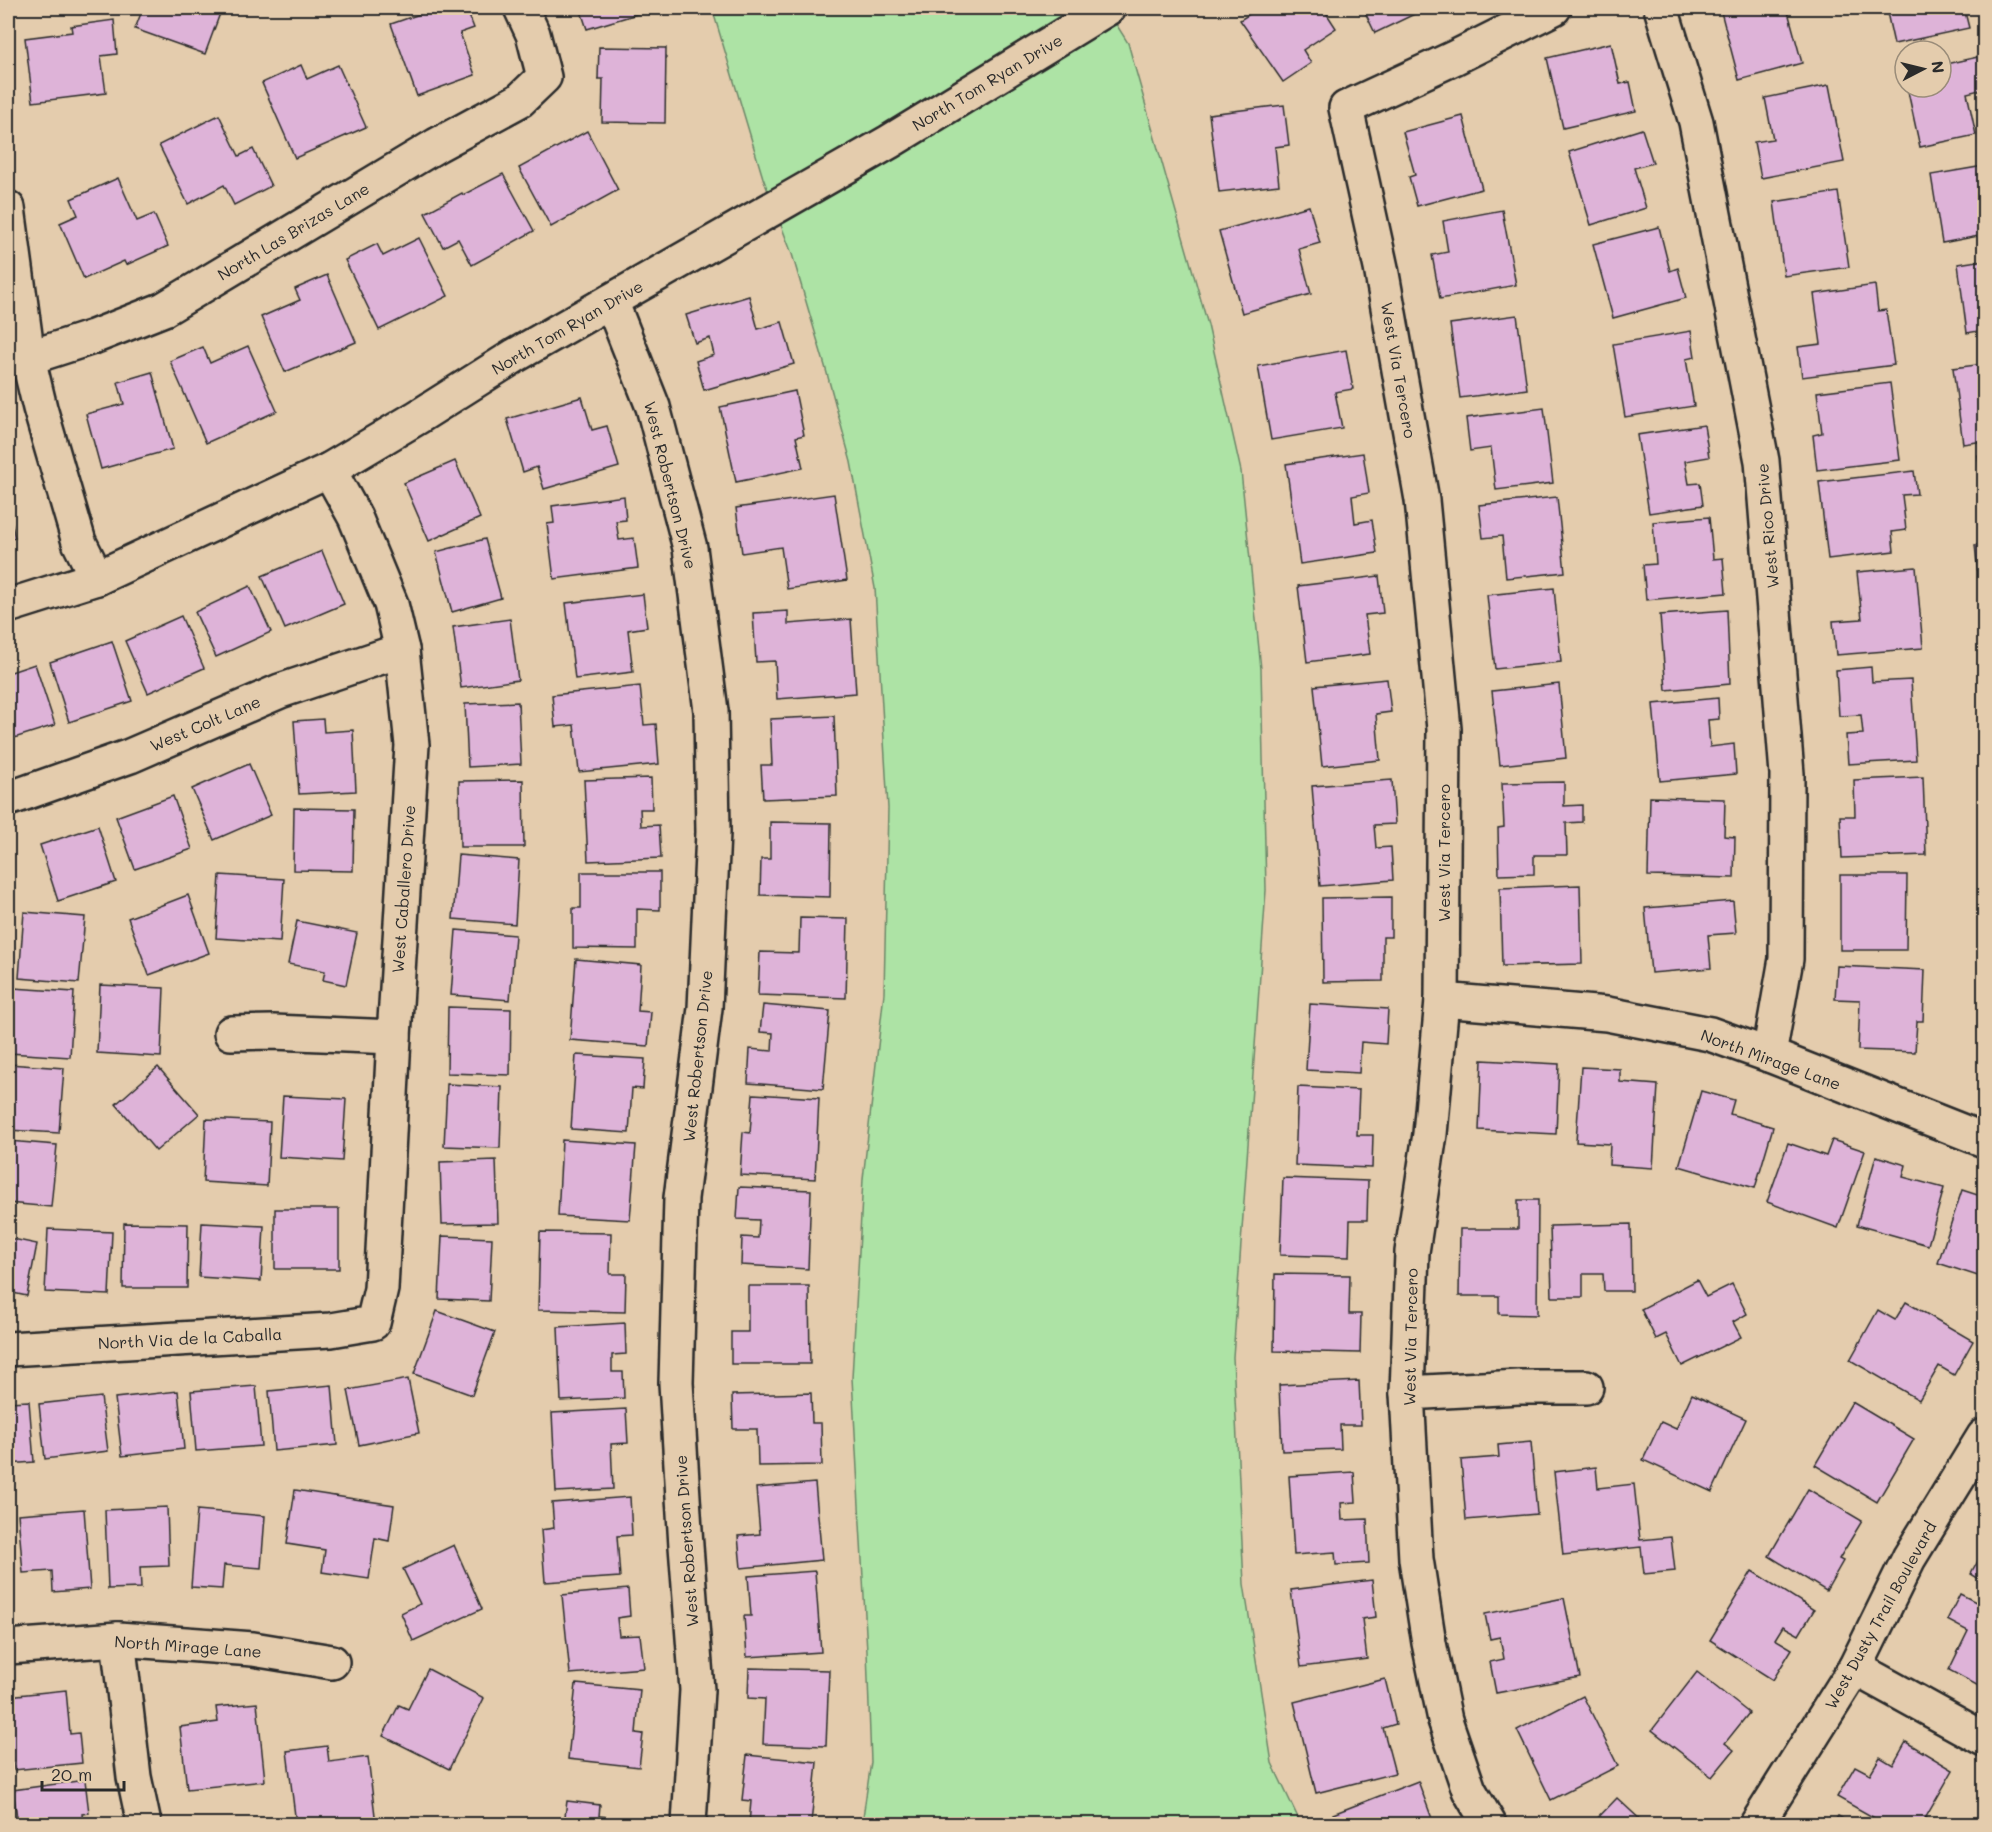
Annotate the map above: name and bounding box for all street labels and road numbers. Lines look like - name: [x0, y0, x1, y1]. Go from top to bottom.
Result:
- street label: North Tom Ryan Drive: [908, 29, 1066, 135]
- street label: North Las Brizas Lane: [213, 177, 373, 285]
- street label: North Tom Ryan Drive: [487, 275, 647, 379]
- street label: West Via Tercero: [1377, 300, 1421, 440]
- street label: West Robertson Drive: [640, 399, 702, 571]
- street label: West Rico Drive: [1751, 463, 1783, 589]
- street label: West Colt Lane: [147, 690, 263, 756]
- street label: West Via Tercero: [1433, 784, 1454, 922]
- street label: West Caballero Drive: [387, 804, 419, 974]
- street label: West Robertson Drive: [678, 969, 716, 1143]
- street label: North Mirage Lane: [1698, 1024, 1844, 1094]
- street label: West Via Tercero: [1398, 1268, 1422, 1406]
- street label: North Via de la Caballa: [97, 1323, 283, 1353]
- street label: West Robertson Drive: [670, 1454, 702, 1628]
- street label: West Dusty Trail Boulevard: [1820, 1517, 1940, 1713]
- street label: North Mirage Lane: [114, 1630, 262, 1662]

